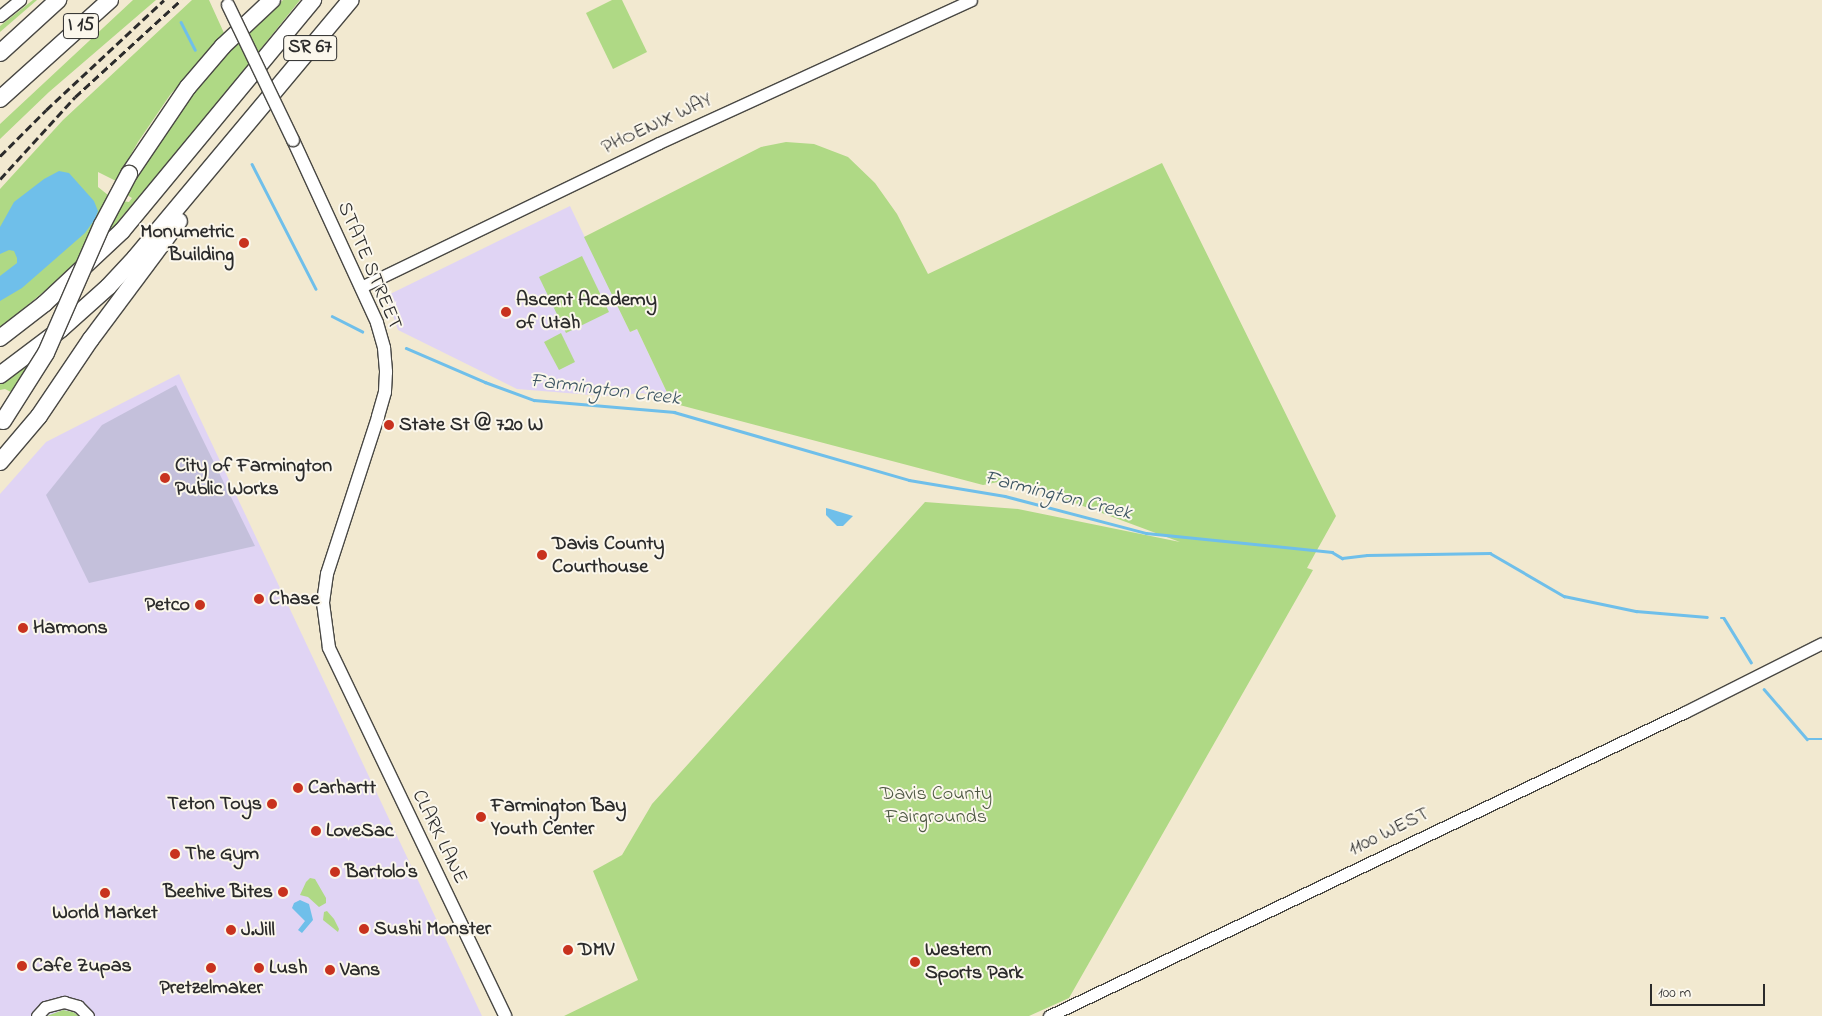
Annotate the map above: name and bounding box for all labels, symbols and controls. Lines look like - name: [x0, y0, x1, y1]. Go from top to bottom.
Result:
- road number: I 15: [62, 10, 100, 42]
- road number: SR 67: [282, 32, 338, 64]
- street label: PHOENIX WAY: [598, 88, 716, 160]
- street label: STATE STREET: [331, 199, 407, 333]
- place label: Monumetric Building: [140, 220, 234, 267]
- marker: Monumetric Building: [238, 237, 250, 249]
- place label: Ascent Academy of Utah: [516, 288, 657, 335]
- marker: Ascent Academy of Utah: [500, 306, 512, 318]
- water label: Farmington Creek: [529, 368, 681, 412]
- place label: State St @ 720 W: [399, 413, 543, 437]
- marker: State St @ 720 W: [383, 419, 395, 431]
- place label: City of Farmington Public Works: [175, 454, 332, 501]
- water label: Farmington Creek: [982, 466, 1134, 526]
- marker: City of Farmington Public Works: [159, 472, 171, 484]
- place label: Davis County Courthouse: [552, 532, 664, 579]
- marker: Davis County Courthouse: [536, 549, 548, 561]
- place label: Chase: [269, 587, 319, 611]
- place label: Petco: [145, 593, 190, 617]
- marker: Chase: [253, 593, 265, 605]
- marker: Petco: [194, 599, 206, 611]
- place label: Harmons: [33, 616, 108, 640]
- marker: Harmons: [17, 622, 29, 634]
- place label: Carhartt: [308, 776, 376, 800]
- marker: Carhartt: [292, 782, 304, 794]
- park label: Davis County Fairgrounds: [880, 782, 992, 829]
- street label: CLARK LANE: [406, 786, 472, 888]
- place label: Teton Toys: [167, 792, 262, 816]
- place label: Farmington Bay Youth Center: [491, 794, 626, 841]
- marker: Teton Toys: [266, 798, 278, 810]
- street label: 1100 WEST: [1345, 802, 1433, 862]
- marker: Farmington Bay Youth Center: [475, 811, 487, 823]
- place label: LoveSac: [326, 819, 394, 843]
- marker: LoveSac: [310, 825, 322, 837]
- place label: The Gym: [185, 842, 259, 866]
- marker: The Gym: [169, 848, 181, 860]
- place label: Bartolo's: [345, 860, 418, 884]
- marker: Bartolo's: [329, 866, 341, 878]
- place label: Beehive Bites: [163, 880, 273, 904]
- marker: Beehive Bites: [277, 886, 289, 898]
- marker: World Market: [99, 887, 111, 899]
- place label: World Market: [52, 901, 158, 925]
- place label: Sushi Monster: [374, 917, 491, 941]
- place label: J.Jill: [241, 918, 275, 942]
- marker: Sushi Monster: [358, 923, 370, 935]
- marker: J.Jill: [225, 924, 237, 936]
- place label: DMV: [578, 938, 614, 962]
- place label: Western Sports Park: [925, 938, 1023, 985]
- marker: DMV: [562, 944, 574, 956]
- place label: Cafe Zupas: [32, 954, 132, 978]
- place label: Lush: [269, 956, 307, 980]
- marker: Western Sports Park: [909, 956, 921, 968]
- place label: Vans: [340, 958, 380, 982]
- marker: Cafe Zupas: [16, 960, 28, 972]
- marker: Pretzelmaker: [205, 962, 217, 974]
- marker: Lush: [253, 962, 265, 974]
- marker: Vans: [324, 964, 336, 976]
- scale bar: [1652, 974, 1767, 1006]
- place label: Pretzelmaker: [159, 976, 263, 1000]
- text: 100 m: [1658, 982, 1691, 1004]

